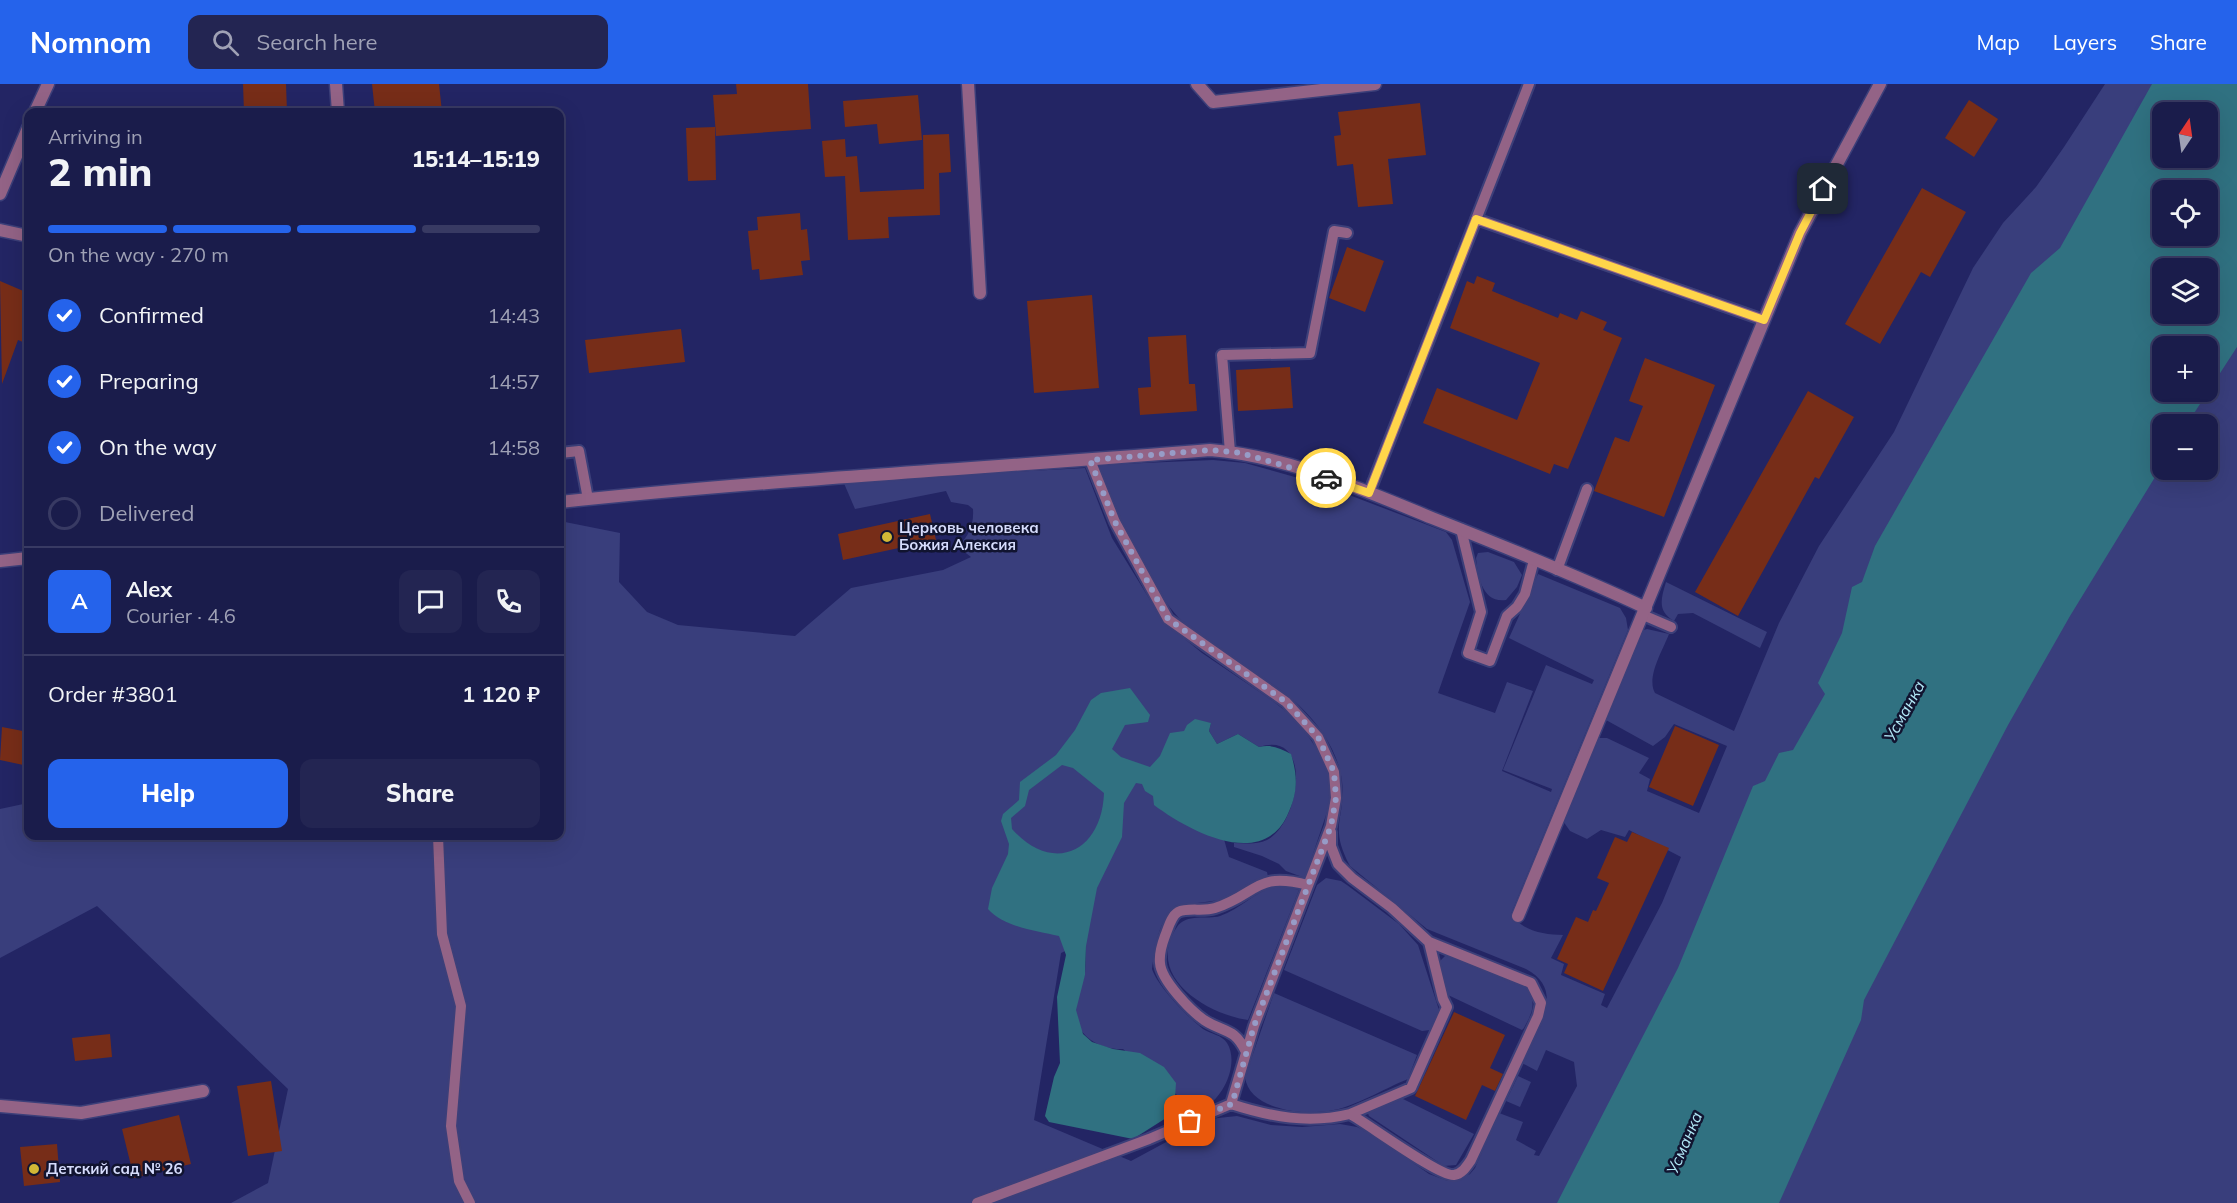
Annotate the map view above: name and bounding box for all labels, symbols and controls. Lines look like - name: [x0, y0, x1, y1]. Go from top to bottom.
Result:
- search box: [188, 15, 608, 69]
- text: Nomnom: [30, 25, 152, 60]
- icon: search: [209, 26, 242, 59]
- text: Search here: [257, 28, 377, 56]
- text: Map: [1977, 29, 2020, 55]
- text: Layers: [2053, 29, 2117, 55]
- text: Share: [2150, 29, 2207, 55]
- north arrow: [2152, 102, 2218, 168]
- map controls: [2152, 102, 2218, 480]
- text: Arriving in: [48, 124, 143, 149]
- text: 15:14–15:19: [412, 145, 540, 173]
- text: 2 min: [48, 147, 153, 196]
- pin: [1797, 163, 1848, 214]
- icon: home: [1806, 172, 1839, 205]
- button: locate: [2152, 180, 2218, 246]
- text: On the way · 270 m: [48, 242, 229, 267]
- button: layers: [2152, 258, 2218, 324]
- icon: check: [48, 299, 81, 332]
- text: Confirmed: [99, 301, 204, 329]
- text: 14:43: [487, 303, 540, 328]
- button: +: [2152, 336, 2218, 402]
- icon: check: [48, 365, 81, 398]
- text: Preparing: [99, 367, 199, 395]
- text: 14:57: [487, 369, 540, 394]
- button: −: [2152, 414, 2218, 480]
- icon: check: [48, 431, 81, 464]
- text: On the way: [99, 433, 217, 461]
- text: 14:58: [487, 435, 540, 460]
- courier: [1296, 448, 1356, 508]
- icon: car: [1310, 462, 1343, 495]
- text: Delivered: [99, 499, 194, 527]
- place label: Церковь человека Божия Алексия: [899, 518, 1039, 554]
- marker: Церковь человека Божия Алексия: [880, 530, 894, 544]
- button: chat: [399, 570, 462, 633]
- button: phone: [477, 570, 540, 633]
- text: Alex: [126, 575, 172, 603]
- text: A: [71, 587, 88, 615]
- text: Courier · 4.6: [126, 603, 236, 628]
- water label: Усманка: [1879, 677, 1929, 745]
- text: Order #3801: [48, 680, 178, 708]
- text: 1 120 ₽: [462, 680, 540, 708]
- button: Help: [48, 759, 288, 828]
- button: Share: [300, 759, 540, 828]
- pin: [1164, 1095, 1215, 1146]
- icon: bag: [1173, 1104, 1206, 1137]
- water label: Усманка: [1662, 1108, 1706, 1177]
- place label: Детский сад № 26: [46, 1159, 183, 1178]
- marker: Детский сад № 26: [27, 1162, 41, 1176]

